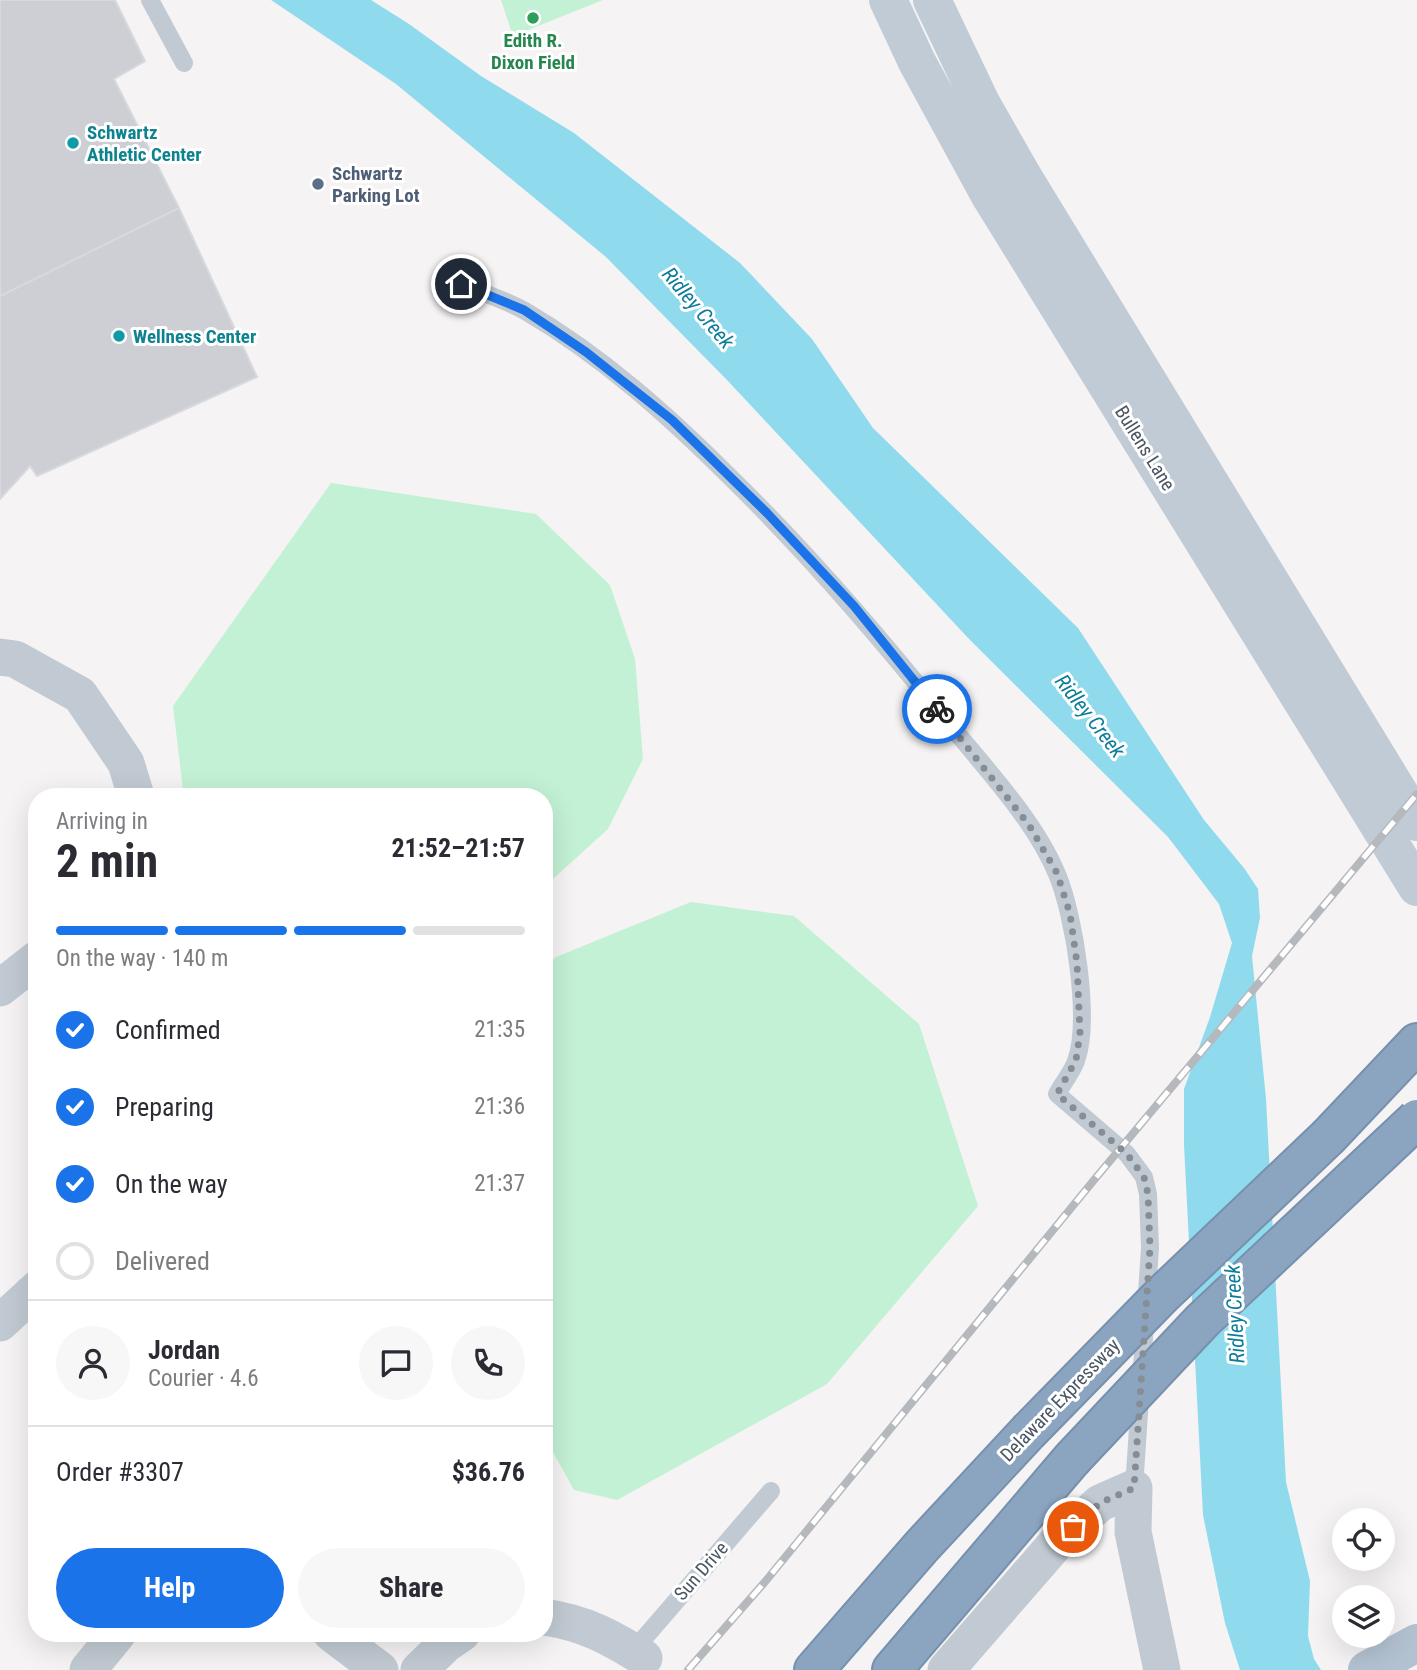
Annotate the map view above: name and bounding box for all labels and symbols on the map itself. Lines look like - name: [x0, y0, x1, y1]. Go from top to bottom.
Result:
- marker: Edith R. Dixon Field: [525, 10, 541, 26]
- place label: Edith R. Dixon Field: [491, 29, 575, 74]
- place label: Schwartz Athletic Center: [87, 121, 201, 166]
- marker: Schwartz Athletic Center: [65, 135, 81, 151]
- place label: Schwartz Parking Lot: [332, 162, 420, 207]
- marker: Schwartz Parking Lot: [310, 176, 326, 192]
- pin: [431, 254, 491, 314]
- water label: Ridley Creek: [657, 262, 739, 354]
- place label: Wellness Center: [133, 325, 256, 348]
- marker: Wellness Center: [111, 328, 127, 344]
- street label: Bullens Lane: [1110, 401, 1180, 495]
- water label: Ridley Creek: [1050, 670, 1130, 763]
- courier: [902, 674, 972, 744]
- water label: Ridley Creek: [1220, 1263, 1250, 1364]
- street label: Delaware Expressway: [996, 1334, 1125, 1466]
- pin: [1043, 1497, 1103, 1557]
- street label: Sun Drive: [669, 1537, 733, 1605]

